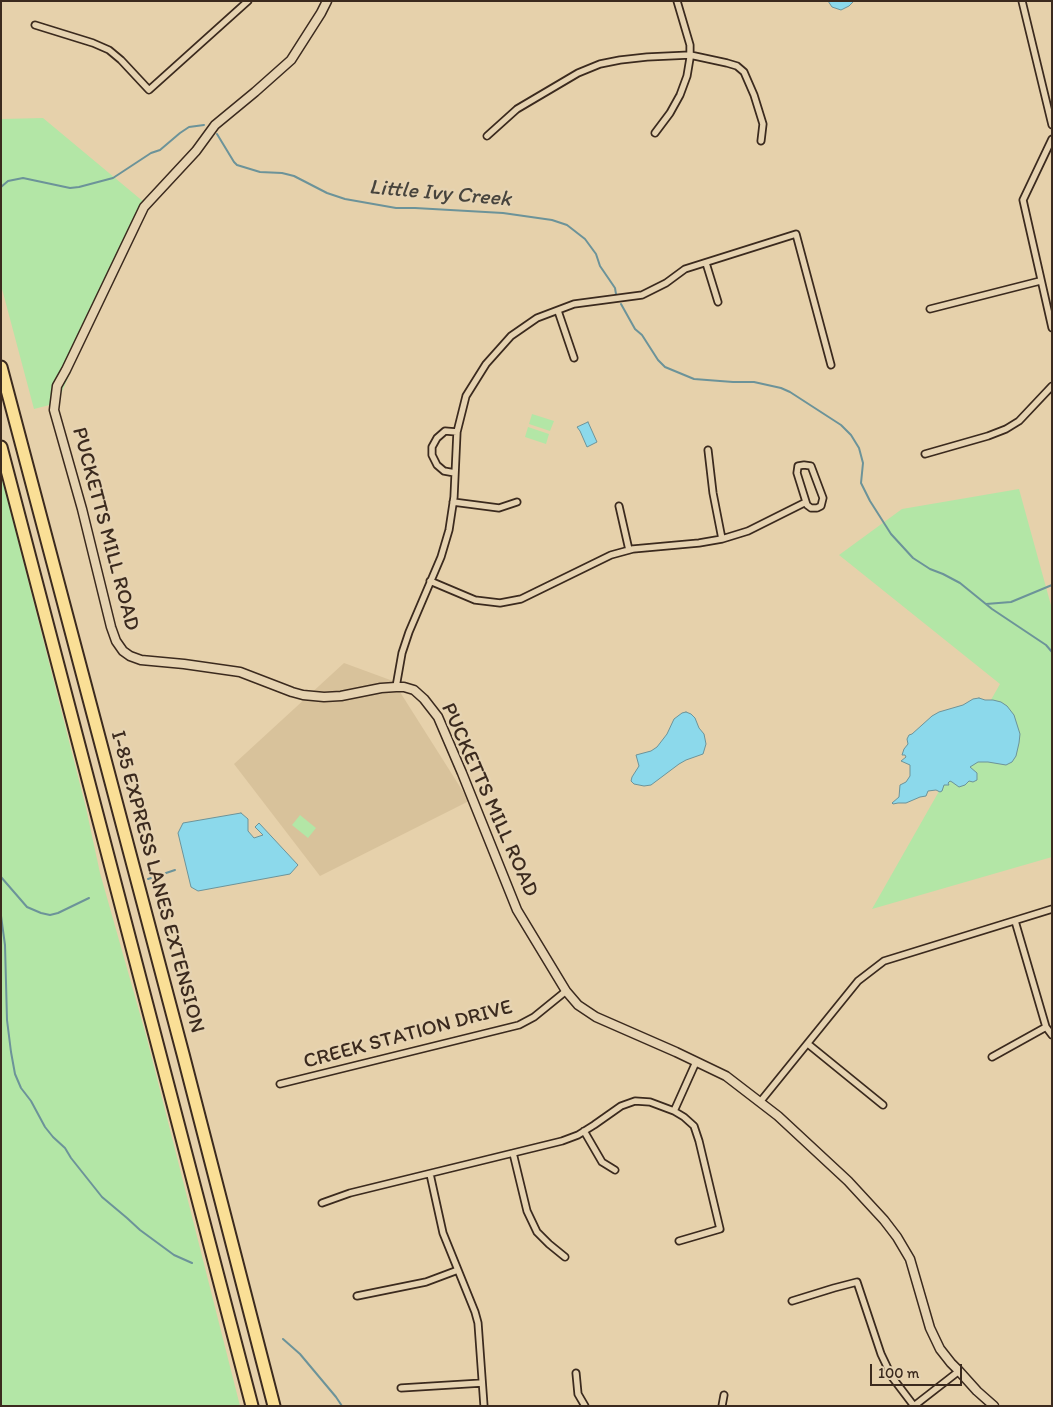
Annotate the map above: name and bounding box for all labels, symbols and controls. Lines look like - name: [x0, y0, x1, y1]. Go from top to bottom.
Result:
- water label: Little Ivy Creek: [368, 175, 512, 213]
- street label: PUCKETTS MILL ROAD: [66, 425, 144, 633]
- street label: PUCKETTS MILL ROAD: [435, 699, 543, 901]
- street label: I-85 EXPRESS LANES EXTENSION: [104, 728, 210, 1036]
- street label: CREEK STATION DRIVE: [301, 995, 515, 1075]
- scale bar: [873, 1354, 966, 1386]
- text: 100 m: [878, 1364, 919, 1382]

